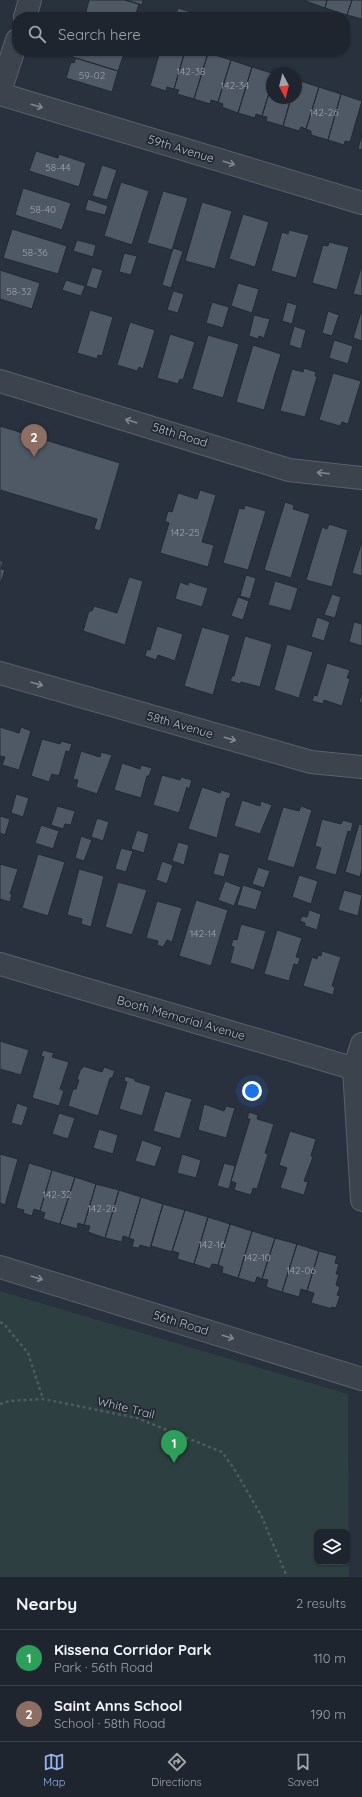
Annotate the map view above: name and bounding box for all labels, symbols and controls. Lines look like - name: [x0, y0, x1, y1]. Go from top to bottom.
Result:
- search box: [12, 12, 350, 56]
- icon: search: [26, 23, 48, 45]
- text: Search here: [58, 25, 141, 44]
- house number: 142-38: [177, 65, 205, 78]
- north arrow: [266, 68, 302, 104]
- house number: 59-02: [79, 69, 106, 82]
- house number: 142-34: [221, 79, 249, 92]
- one-way arrow: [30, 103, 43, 110]
- house number: 142-26: [309, 106, 339, 119]
- street label: 59th Avenue: [146, 131, 216, 166]
- one-way arrow: [222, 160, 235, 167]
- house number: 58-44: [45, 161, 71, 174]
- house number: 58-40: [30, 203, 56, 216]
- house number: 58-36: [22, 246, 48, 259]
- house number: 58-32: [6, 285, 32, 298]
- one-way arrow: [125, 417, 138, 424]
- street label: 58th Road: [151, 419, 210, 450]
- pin: 2: [21, 424, 47, 457]
- one-way arrow: [317, 470, 330, 477]
- house number: 142-25: [170, 526, 200, 539]
- one-way arrow: [31, 681, 44, 688]
- street label: 58th Avenue: [145, 708, 215, 741]
- one-way arrow: [223, 736, 236, 743]
- house number: 142-14: [190, 927, 216, 940]
- street label: Booth Memorial Avenue: [115, 992, 247, 1043]
- your location: [242, 1081, 262, 1101]
- house number: 142-32: [42, 1188, 72, 1201]
- house number: 142-26: [87, 1202, 117, 1215]
- house number: 142-16: [199, 1238, 226, 1251]
- house number: 142-10: [243, 1251, 271, 1264]
- house number: 142-06: [286, 1264, 316, 1277]
- one-way arrow: [31, 1275, 43, 1283]
- street label: 56th Road: [152, 1307, 211, 1338]
- one-way arrow: [222, 1334, 234, 1342]
- street label: White Trail: [96, 1393, 156, 1422]
- pin: 1: [161, 1430, 187, 1463]
- map controls: [314, 1529, 350, 1565]
- button: layers: [314, 1529, 350, 1565]
- text: Nearby: [16, 1593, 77, 1614]
- text: 2 results: [296, 1595, 346, 1611]
- text: Kissena Corridor Park: [54, 1640, 212, 1659]
- text: 1: [26, 1650, 32, 1666]
- text: 110 m: [313, 1650, 346, 1666]
- text: Park · 56th Road: [54, 1659, 153, 1675]
- text: Saint Anns School: [54, 1696, 182, 1715]
- text: 2: [25, 1706, 33, 1722]
- text: 190 m: [311, 1706, 346, 1722]
- text: School · 58th Road: [54, 1715, 165, 1731]
- tab: Map: [43, 1751, 65, 1789]
- tab: Directions: [151, 1751, 202, 1789]
- tab: Saved: [288, 1751, 319, 1789]

